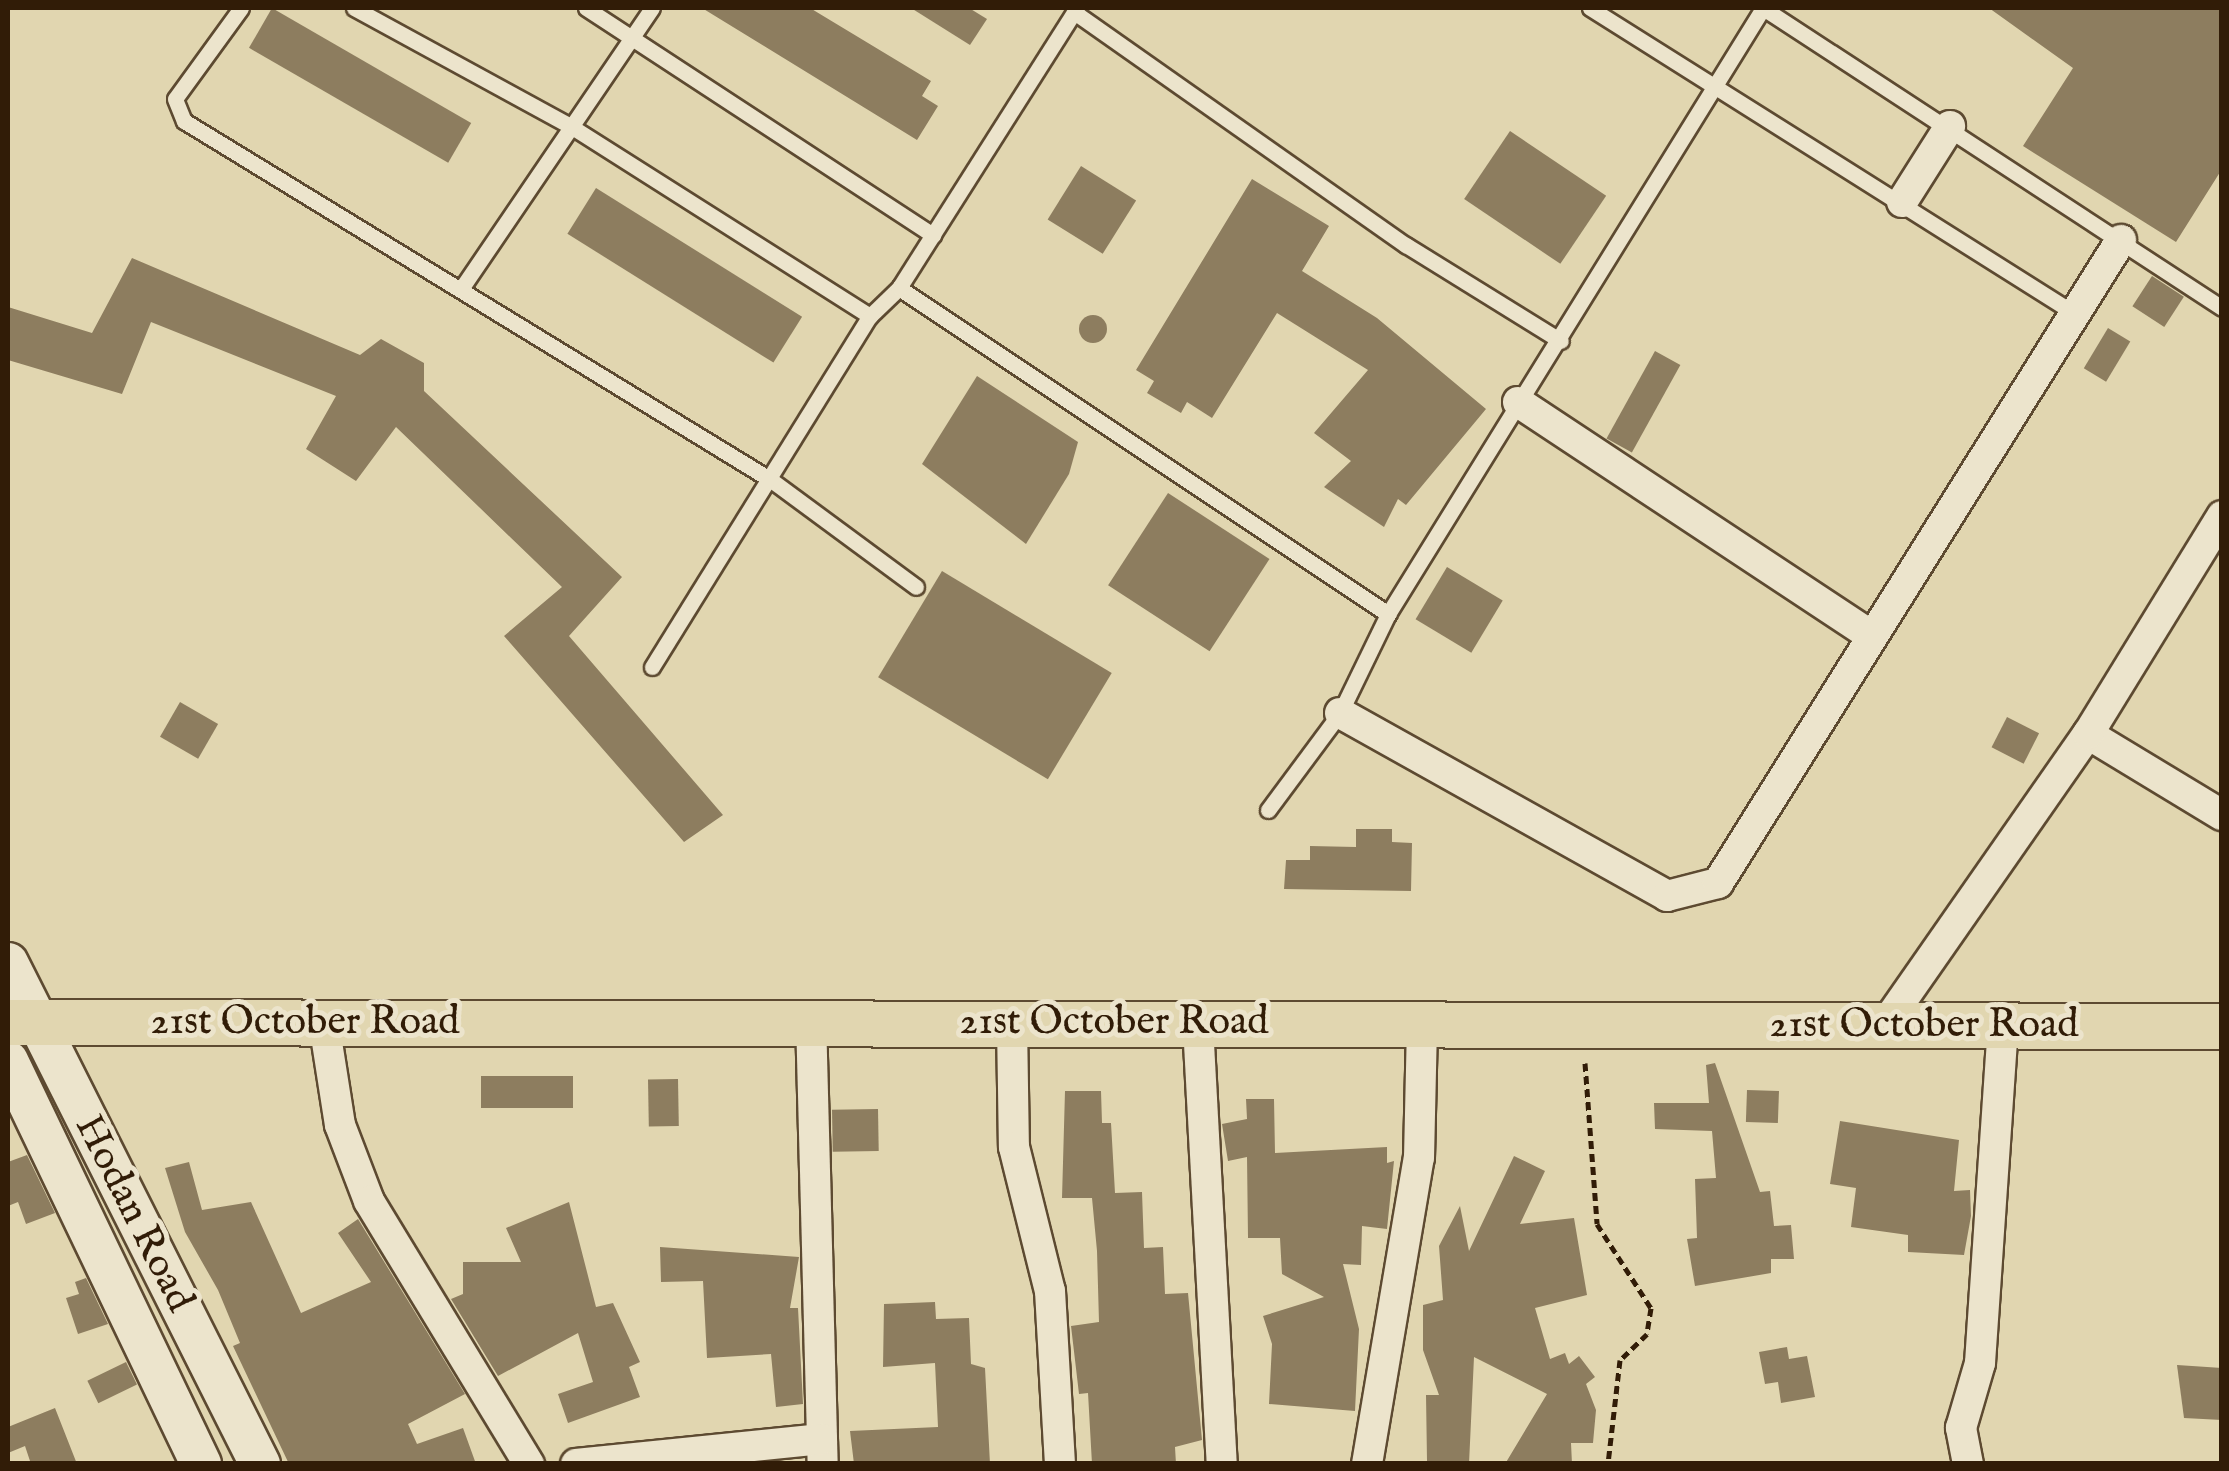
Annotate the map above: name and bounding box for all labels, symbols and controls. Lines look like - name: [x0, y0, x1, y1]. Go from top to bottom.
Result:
- street label: 21st October Road: [150, 999, 460, 1047]
- street label: 21st October Road: [959, 999, 1269, 1047]
- street label: 21st October Road: [1769, 1002, 2079, 1050]
- street label: Hodan Road: [63, 1108, 203, 1320]

